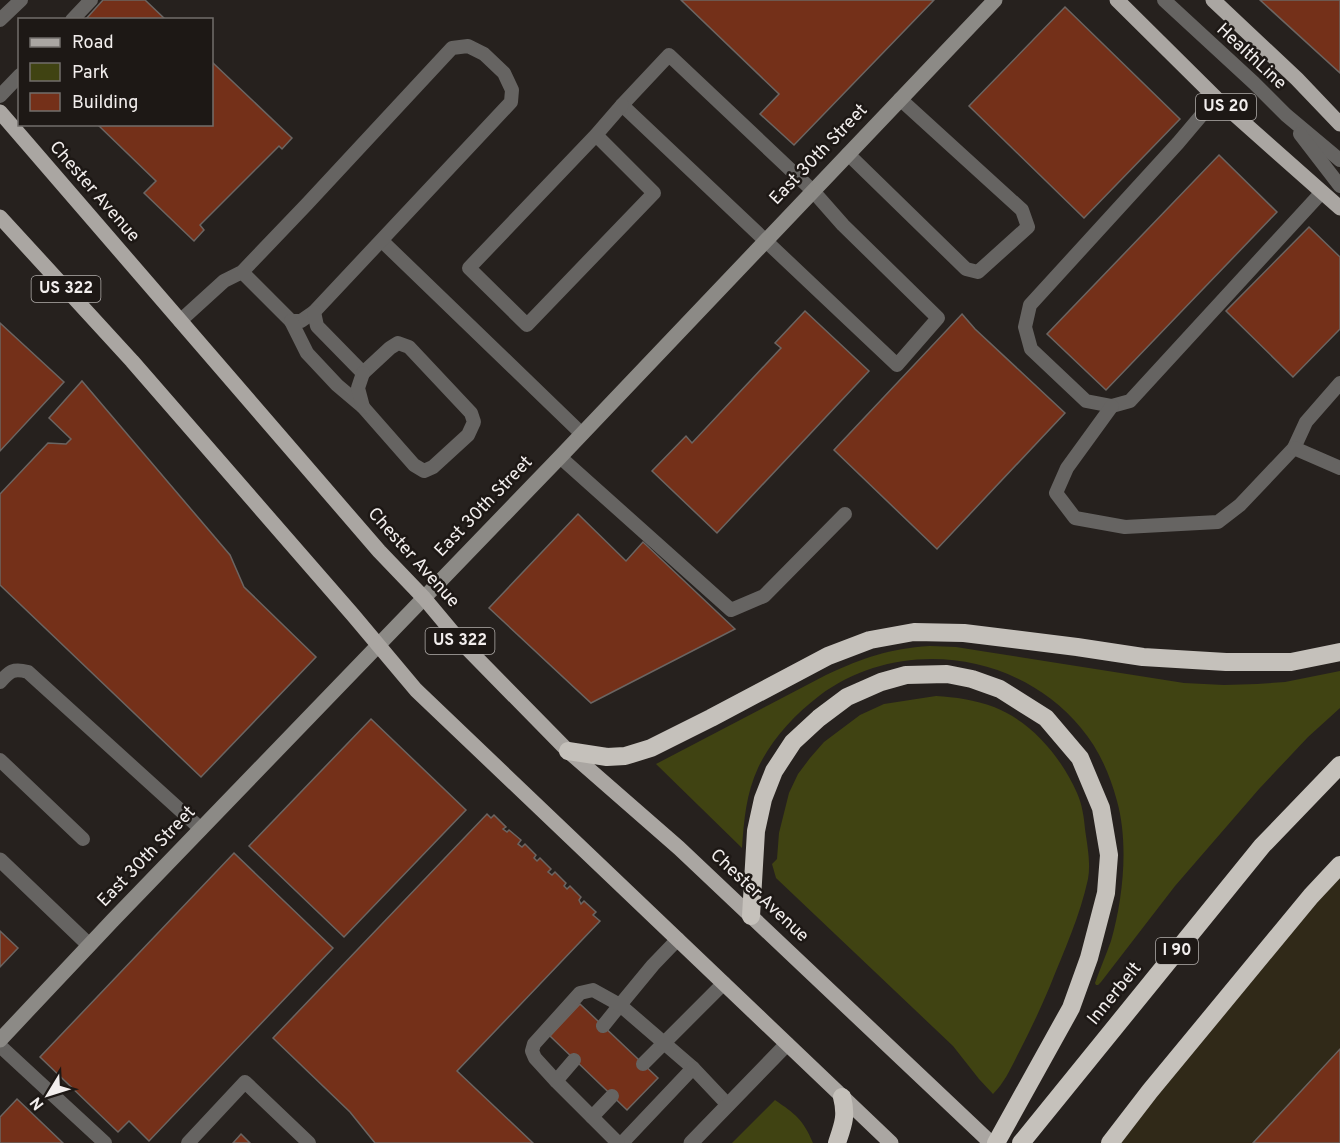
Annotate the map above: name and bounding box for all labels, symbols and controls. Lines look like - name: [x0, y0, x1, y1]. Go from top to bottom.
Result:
- legend: [18, 18, 213, 126]
- street label: HealthLine: [1211, 19, 1291, 95]
- text: Road: [72, 32, 114, 55]
- text: Park: [72, 62, 109, 85]
- text: Building: [72, 92, 138, 115]
- road number: US 20: [1196, 94, 1256, 120]
- street label: East 30th Street: [765, 100, 873, 210]
- street label: Chester Avenue: [44, 137, 144, 247]
- road number: US 322: [32, 276, 100, 302]
- street label: East 30th Street: [430, 452, 538, 562]
- street label: Chester Avenue: [362, 503, 464, 613]
- road number: US 322: [426, 628, 494, 654]
- street label: East 30th Street: [93, 802, 201, 912]
- street label: Chester Avenue: [705, 844, 813, 948]
- road number: I 90: [1156, 938, 1198, 964]
- street label: Innerbelt: [1083, 958, 1147, 1030]
- north arrow: [18, 1065, 78, 1125]
- text: N: [26, 1092, 49, 1114]

